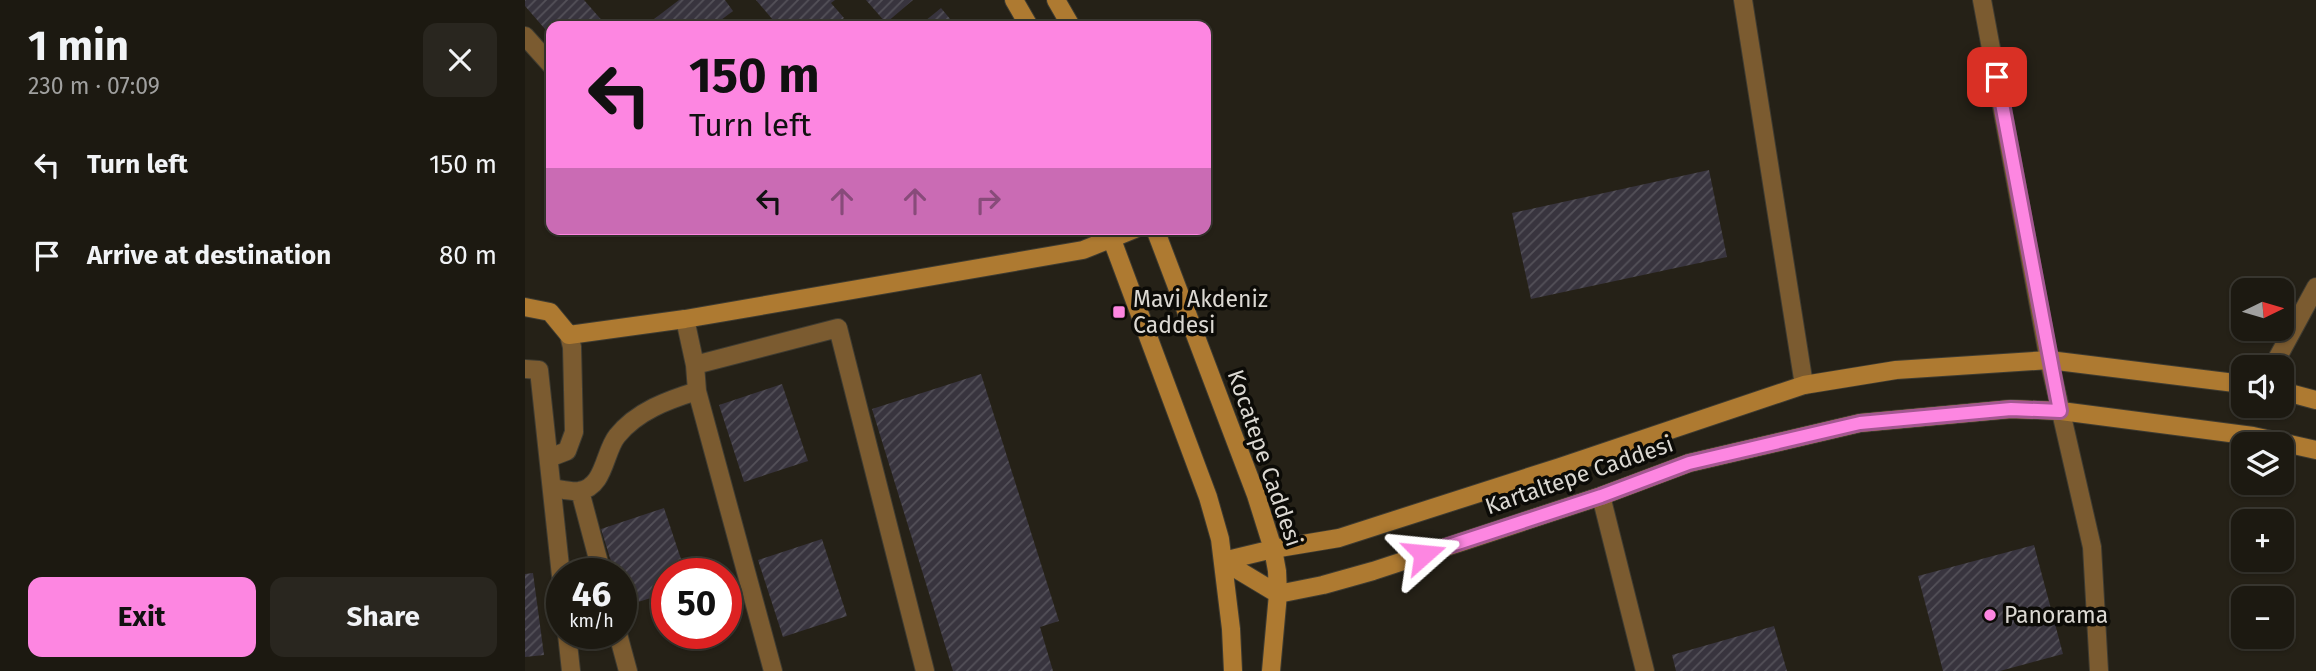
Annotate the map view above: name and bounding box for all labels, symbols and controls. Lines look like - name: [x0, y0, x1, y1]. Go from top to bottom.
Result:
- text: 1 min: [28, 21, 129, 71]
- button: close: [423, 23, 497, 97]
- text: 150 m: [689, 46, 820, 105]
- pin: [1967, 47, 2027, 107]
- icon: left: [574, 49, 665, 140]
- icon: arrive: [1978, 58, 2016, 96]
- text: 230 m · 07:09: [28, 72, 160, 100]
- text: Turn left: [689, 106, 811, 144]
- icon: left: [28, 146, 66, 184]
- text: Turn left: [87, 149, 188, 180]
- text: 150 m: [429, 149, 497, 180]
- icon: left: [750, 182, 788, 220]
- icon: ahead: [823, 182, 861, 220]
- icon: ahead: [896, 182, 934, 220]
- icon: right: [969, 182, 1007, 220]
- icon: arrive: [28, 237, 66, 275]
- text: Arrive at destination: [87, 240, 331, 271]
- text: 80 m: [439, 240, 497, 271]
- north arrow: [2231, 278, 2294, 341]
- map controls: [2231, 278, 2294, 649]
- place label: Mavi Akdeniz Caddesi: [1133, 285, 1268, 339]
- marker: Mavi Akdeniz Caddesi: [1111, 304, 1127, 320]
- button: sound: [2231, 355, 2294, 418]
- street label: Kocatepe Caddesi: [1222, 366, 1308, 550]
- street label: Kartaltepe Caddesi: [1481, 430, 1677, 520]
- button: layers: [2231, 432, 2294, 495]
- button: +: [2231, 509, 2294, 572]
- position arrow: [1387, 517, 1461, 591]
- speed limit sign: 50: [651, 558, 742, 649]
- text: 46: [572, 573, 611, 615]
- button: Exit: [28, 577, 256, 657]
- button: Share: [270, 577, 497, 657]
- button: −: [2231, 586, 2294, 649]
- place label: Panorama: [2004, 601, 2108, 629]
- marker: Panorama: [1982, 607, 1998, 623]
- text: km/h: [569, 610, 614, 632]

